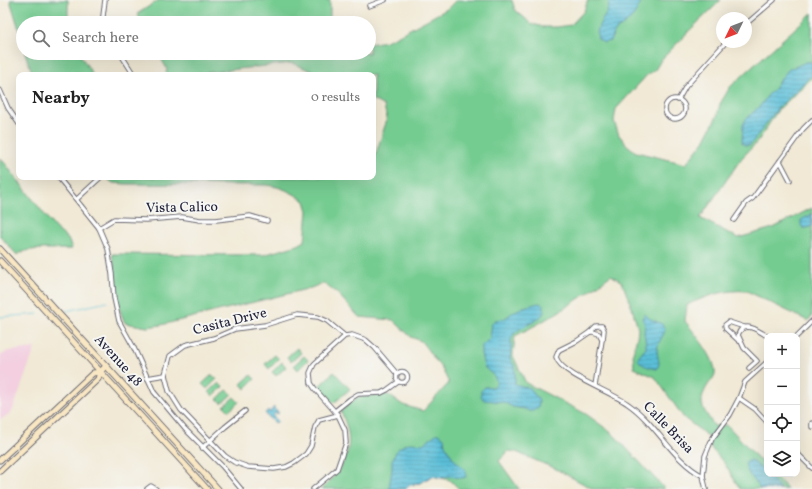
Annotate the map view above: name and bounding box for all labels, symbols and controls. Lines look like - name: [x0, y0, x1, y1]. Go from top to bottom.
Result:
- north arrow: [716, 12, 752, 48]
- search box: [16, 16, 376, 60]
- icon: search: [30, 27, 52, 49]
- text: Search here: [62, 28, 139, 49]
- text: Nearby: [32, 87, 90, 110]
- text: 0 results: [311, 89, 360, 107]
- street label: Vista Calico: [146, 198, 218, 218]
- street label: Casita Drive: [191, 304, 269, 340]
- street label: Avenue 48: [90, 331, 146, 391]
- map controls: [764, 333, 800, 477]
- button: +: [764, 333, 800, 369]
- button: −: [764, 369, 800, 405]
- street label: Calle Brisa: [638, 398, 698, 458]
- button: locate: [764, 405, 800, 441]
- button: layers: [764, 441, 800, 477]

